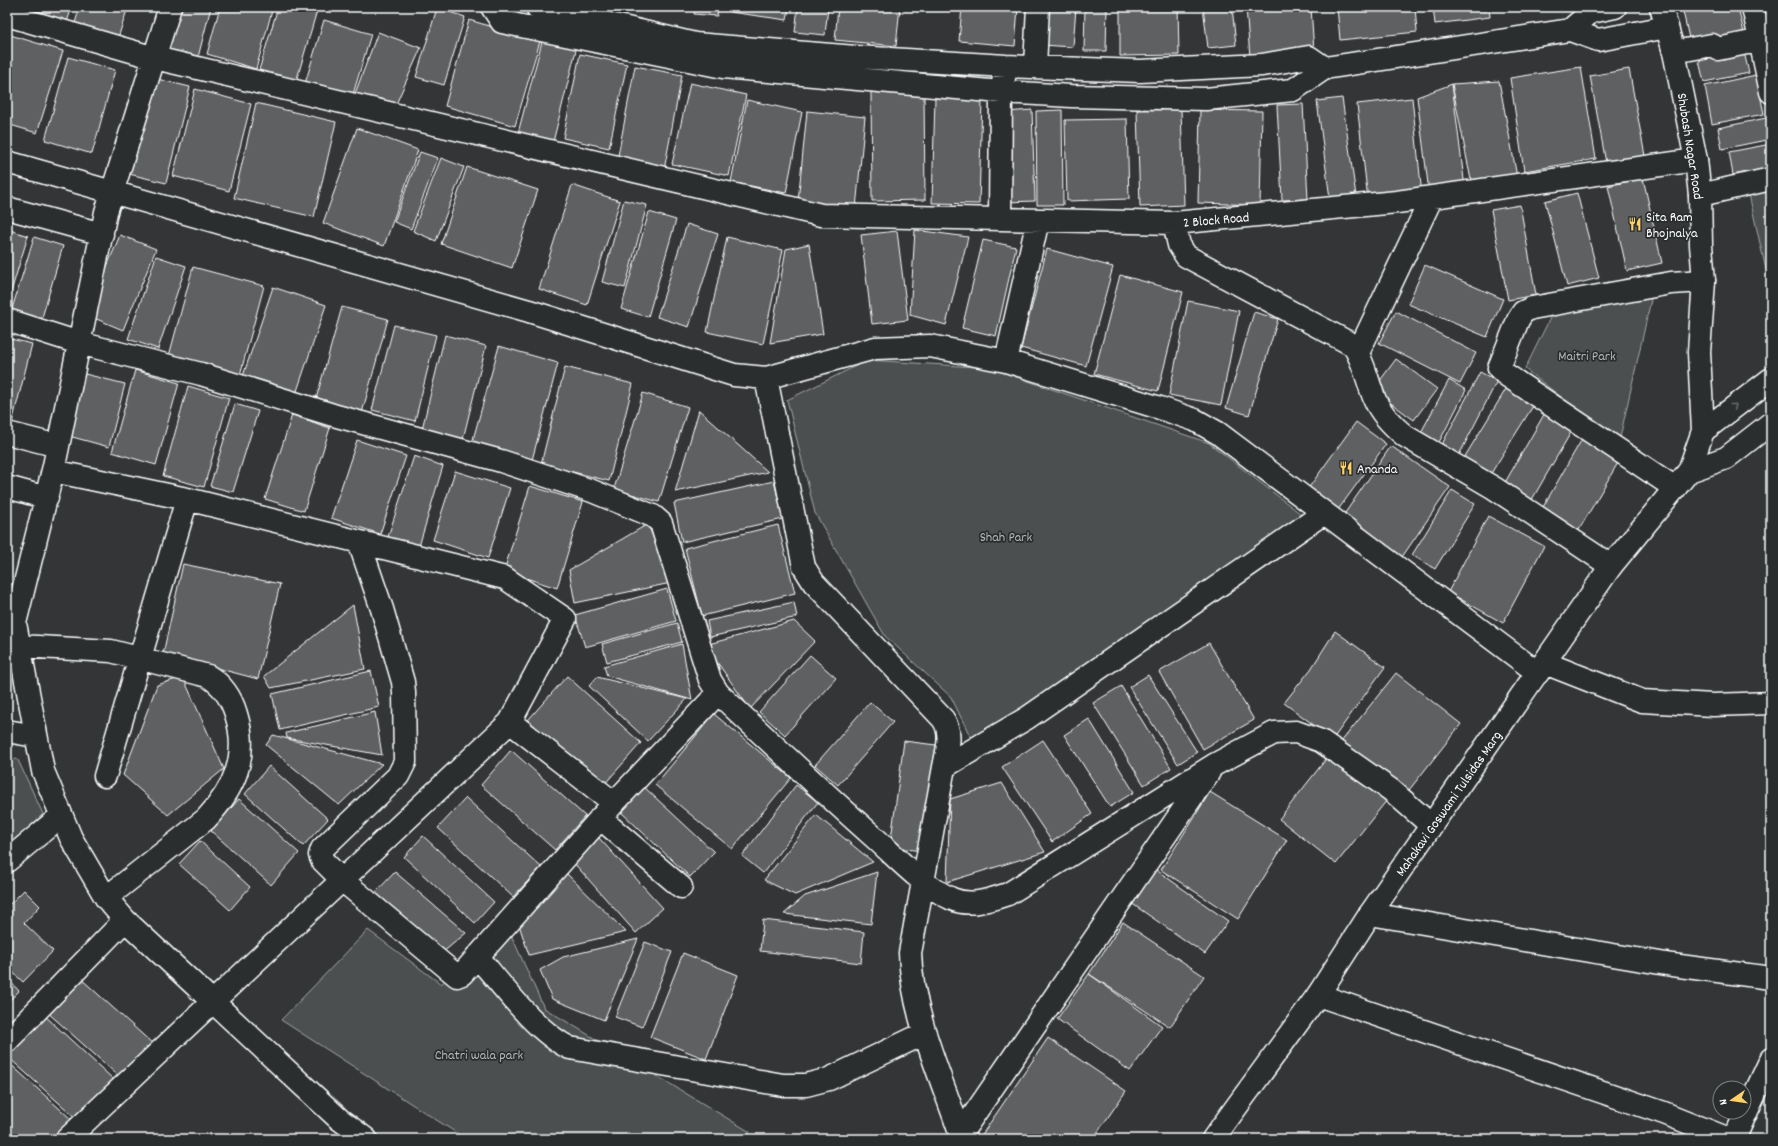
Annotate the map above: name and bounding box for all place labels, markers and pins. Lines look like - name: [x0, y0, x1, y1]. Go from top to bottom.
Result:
- place label: Sita Ram Bhojnalya: [1646, 208, 1698, 244]
- restaurant icon: Sita Ram Bhojnalya: [1627, 216, 1643, 232]
- restaurant icon: Ananda: [1338, 460, 1354, 476]
- place label: Ananda: [1357, 460, 1398, 480]

